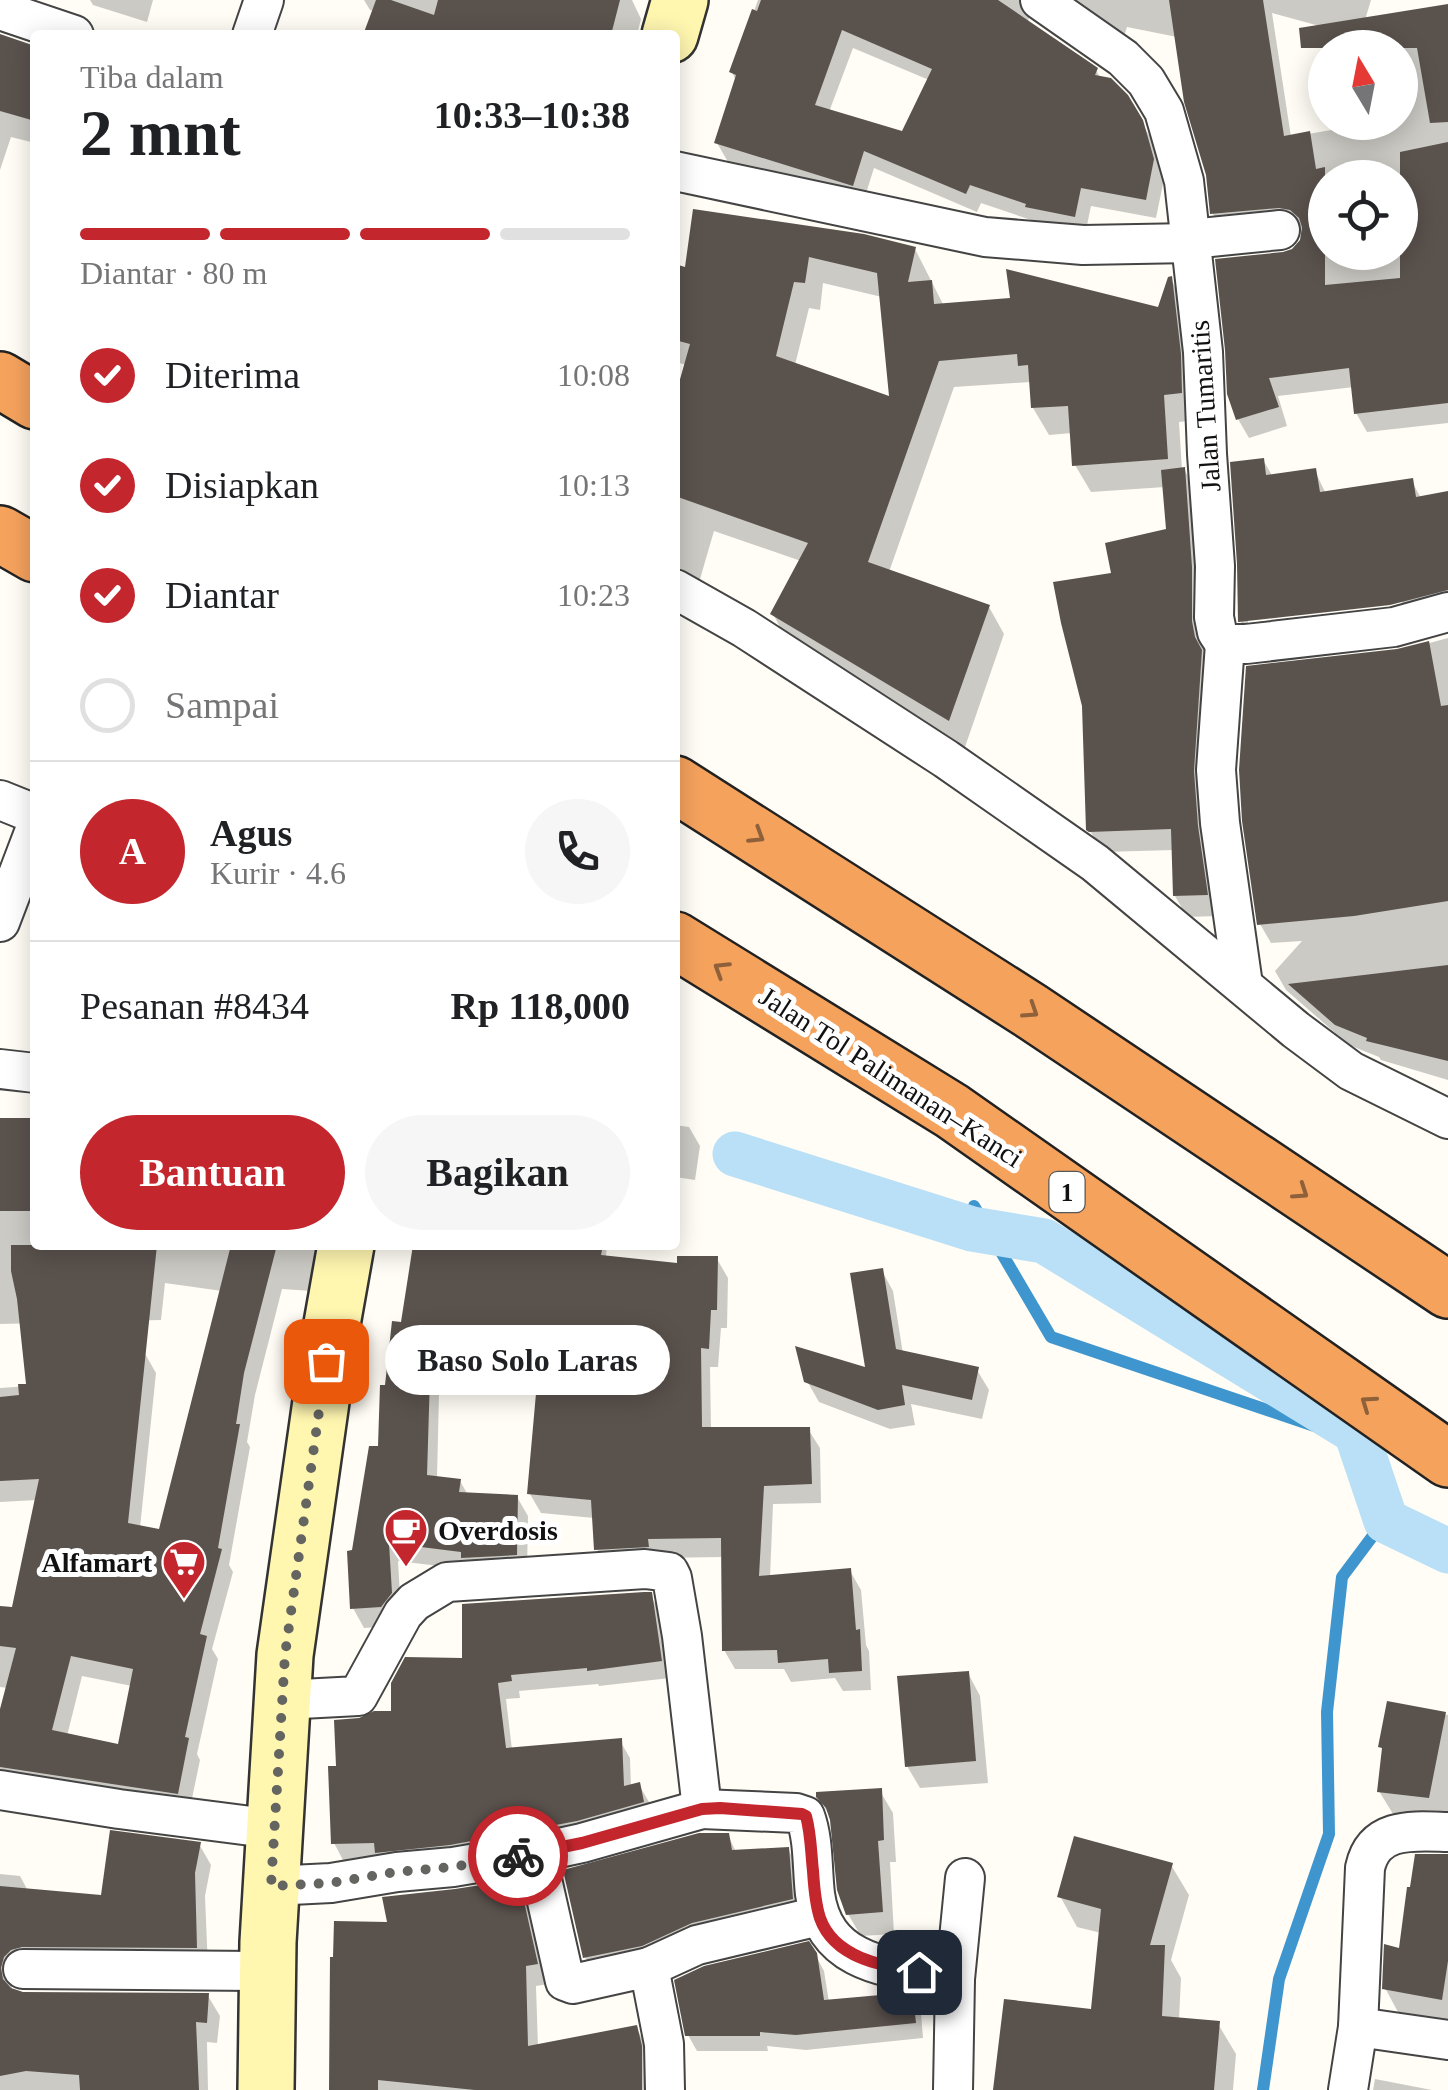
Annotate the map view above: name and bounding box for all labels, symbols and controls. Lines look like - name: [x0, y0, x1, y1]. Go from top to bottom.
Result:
- north arrow: [1308, 30, 1418, 140]
- map controls: [1308, 30, 1418, 270]
- text: Tiba dalam: [80, 59, 224, 95]
- text: 10:33–10:38: [434, 94, 630, 136]
- text: 2 mnt: [80, 97, 241, 169]
- button: locate: [1308, 160, 1418, 270]
- text: Diantar · 80 m: [80, 255, 268, 291]
- street label: Jalan Tumaritis: [1184, 319, 1226, 493]
- icon: check: [80, 348, 135, 403]
- text: Diterima: [165, 354, 300, 396]
- text: 10:08: [557, 357, 630, 393]
- icon: check: [80, 458, 135, 513]
- text: Disiapkan: [165, 464, 319, 506]
- text: 10:13: [557, 467, 630, 503]
- icon: check: [80, 568, 135, 623]
- text: Diantar: [165, 574, 279, 616]
- text: 10:23: [557, 577, 630, 613]
- text: Sampai: [165, 684, 279, 726]
- button: phone: [525, 799, 630, 904]
- text: Agus: [210, 812, 292, 854]
- one-way arrow: [746, 824, 764, 843]
- text: A: [119, 830, 146, 872]
- text: Kurir · 4.6: [210, 855, 346, 891]
- one-way arrow: [713, 962, 731, 981]
- street label: Jalan Tol Palimanan–Kanci: [754, 980, 1028, 1174]
- text: Pesanan #8434: [80, 985, 309, 1027]
- text: Rp 118,000: [451, 985, 630, 1027]
- one-way arrow: [1020, 999, 1039, 1017]
- button: Bantuan: [80, 1115, 345, 1230]
- button: Bagikan: [365, 1115, 630, 1230]
- road number: 1: [1050, 1172, 1084, 1212]
- one-way arrow: [1290, 1180, 1309, 1198]
- pin: [284, 1319, 369, 1404]
- callout: Baso Solo Laras: [386, 1326, 671, 1396]
- icon: bag: [299, 1334, 354, 1389]
- text: Baso Solo Laras: [417, 1342, 638, 1378]
- one-way arrow: [1361, 1397, 1379, 1415]
- cafe icon: Overdosis: [383, 1507, 429, 1568]
- place label: Overdosis: [438, 1515, 558, 1546]
- supermarket icon: Alfamart: [161, 1539, 207, 1600]
- place label: Alfamart: [42, 1547, 153, 1578]
- courier: [468, 1806, 568, 1906]
- icon: bike: [491, 1829, 546, 1884]
- pin: [877, 1930, 962, 2015]
- icon: home: [892, 1945, 947, 2000]

